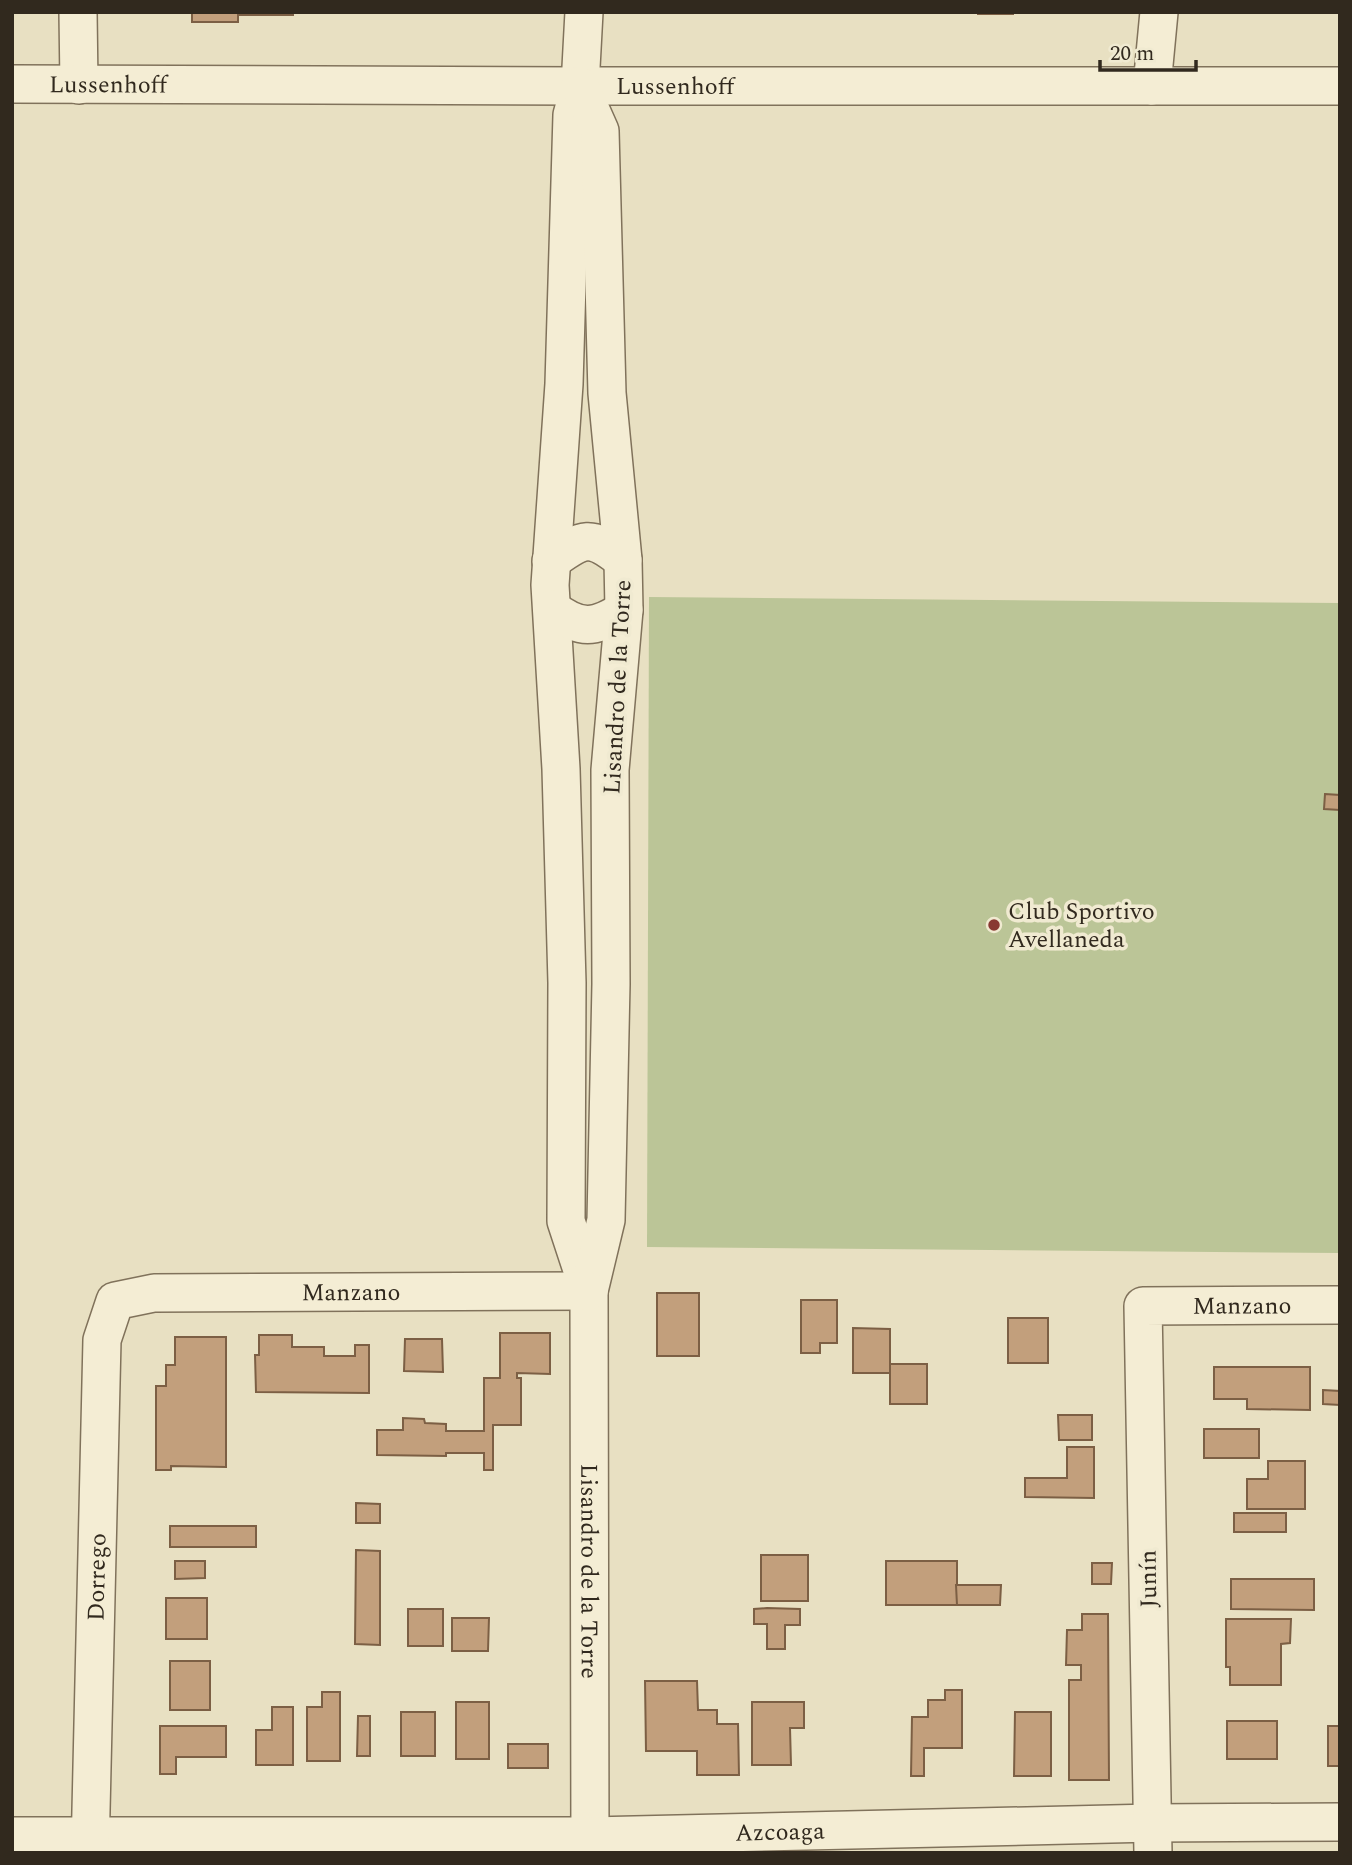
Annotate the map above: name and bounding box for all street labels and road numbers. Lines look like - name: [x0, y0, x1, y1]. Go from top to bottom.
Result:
- street label: Lussenhoff: [49, 67, 169, 104]
- street label: Lussenhoff: [616, 69, 736, 105]
- street label: Lisandro de la Torre: [594, 579, 642, 795]
- street label: Manzano: [301, 1275, 400, 1311]
- street label: Manzano: [1192, 1288, 1291, 1325]
- street label: Lisandro de la Torre: [570, 1464, 607, 1679]
- street label: Dorrego: [78, 1533, 116, 1622]
- street label: Junín: [1130, 1550, 1168, 1608]
- street label: Azcoaga: [735, 1814, 825, 1852]

